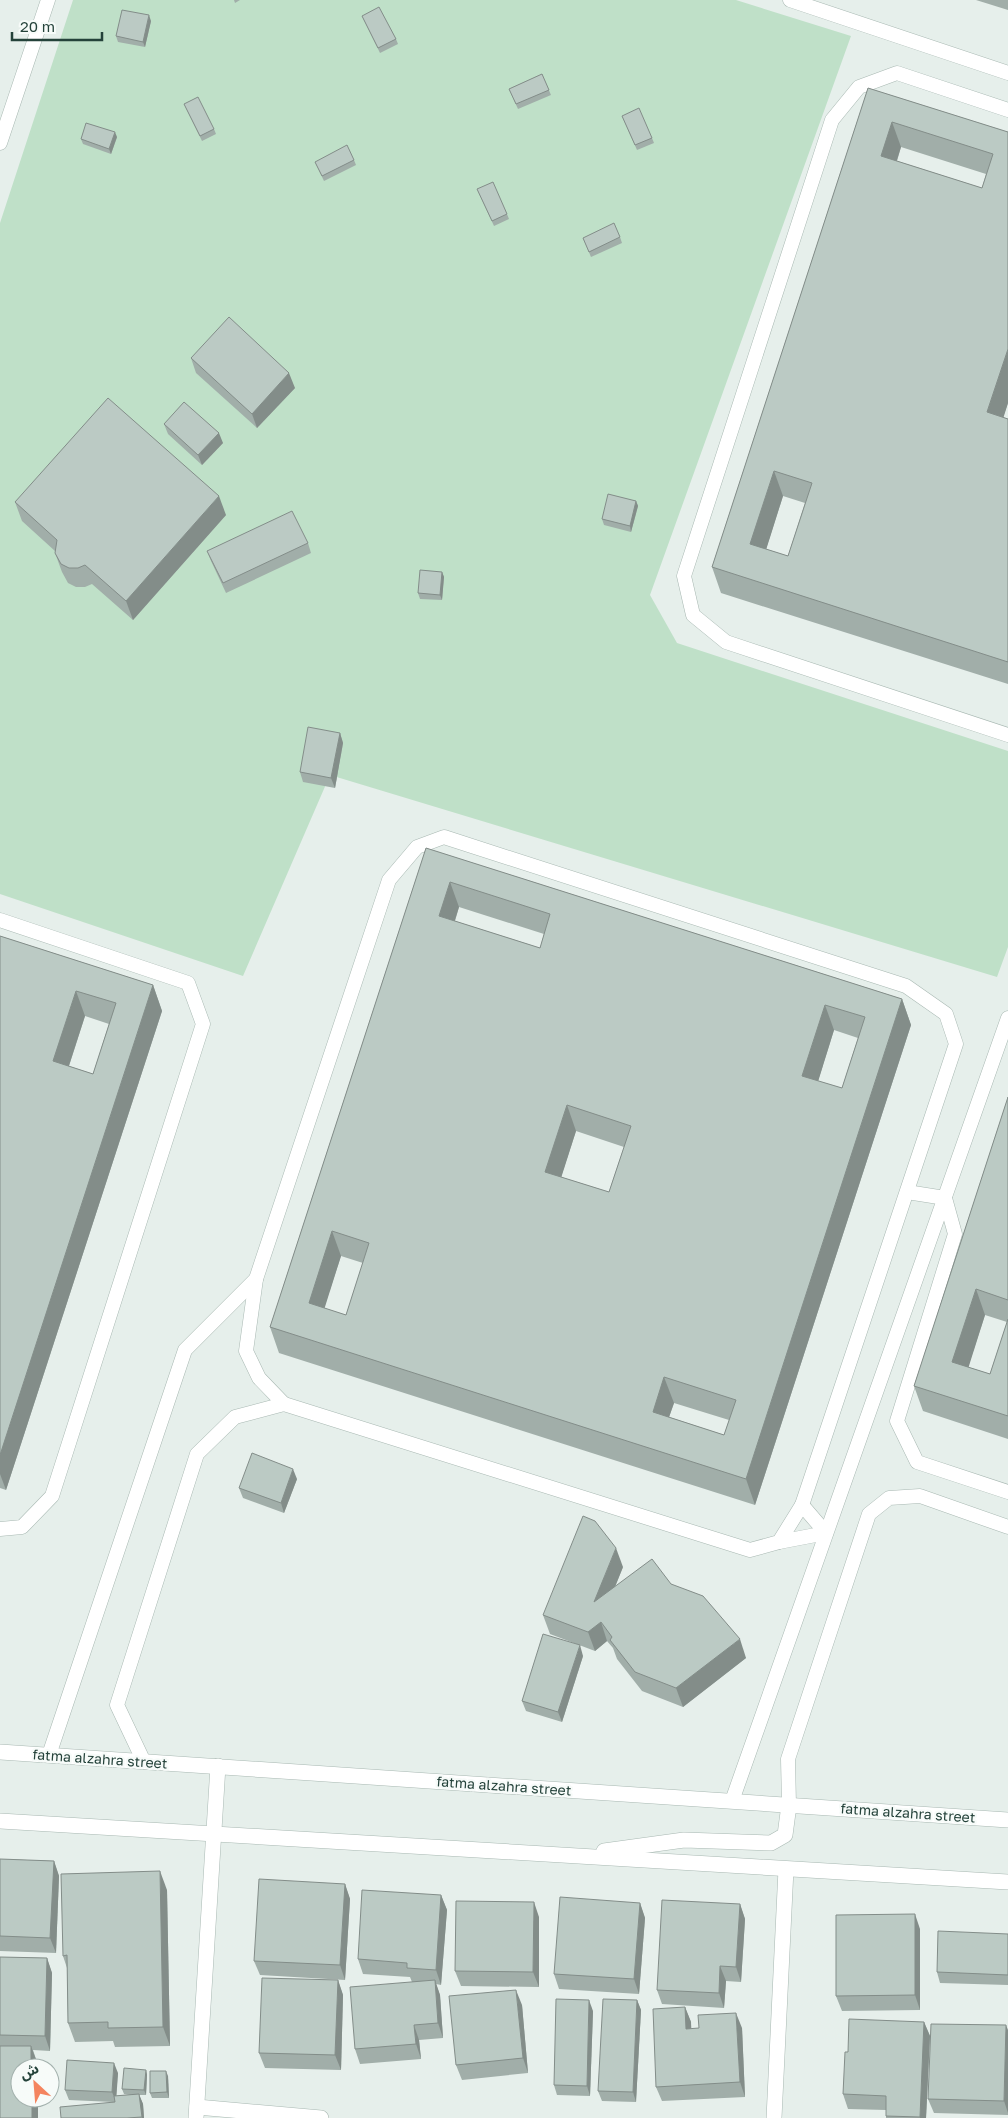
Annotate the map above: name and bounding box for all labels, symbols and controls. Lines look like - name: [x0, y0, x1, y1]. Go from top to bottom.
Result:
- scale bar: [12, 10, 102, 42]
- text: 20 m: [20, 17, 55, 35]
- street label: fatma alzahra street: [32, 1745, 168, 1772]
- street label: fatma alzahra street: [436, 1772, 572, 1799]
- street label: fatma alzahra street: [840, 1799, 976, 1826]
- north arrow: [10, 2058, 60, 2108]
- text: ش: [17, 2059, 41, 2083]

